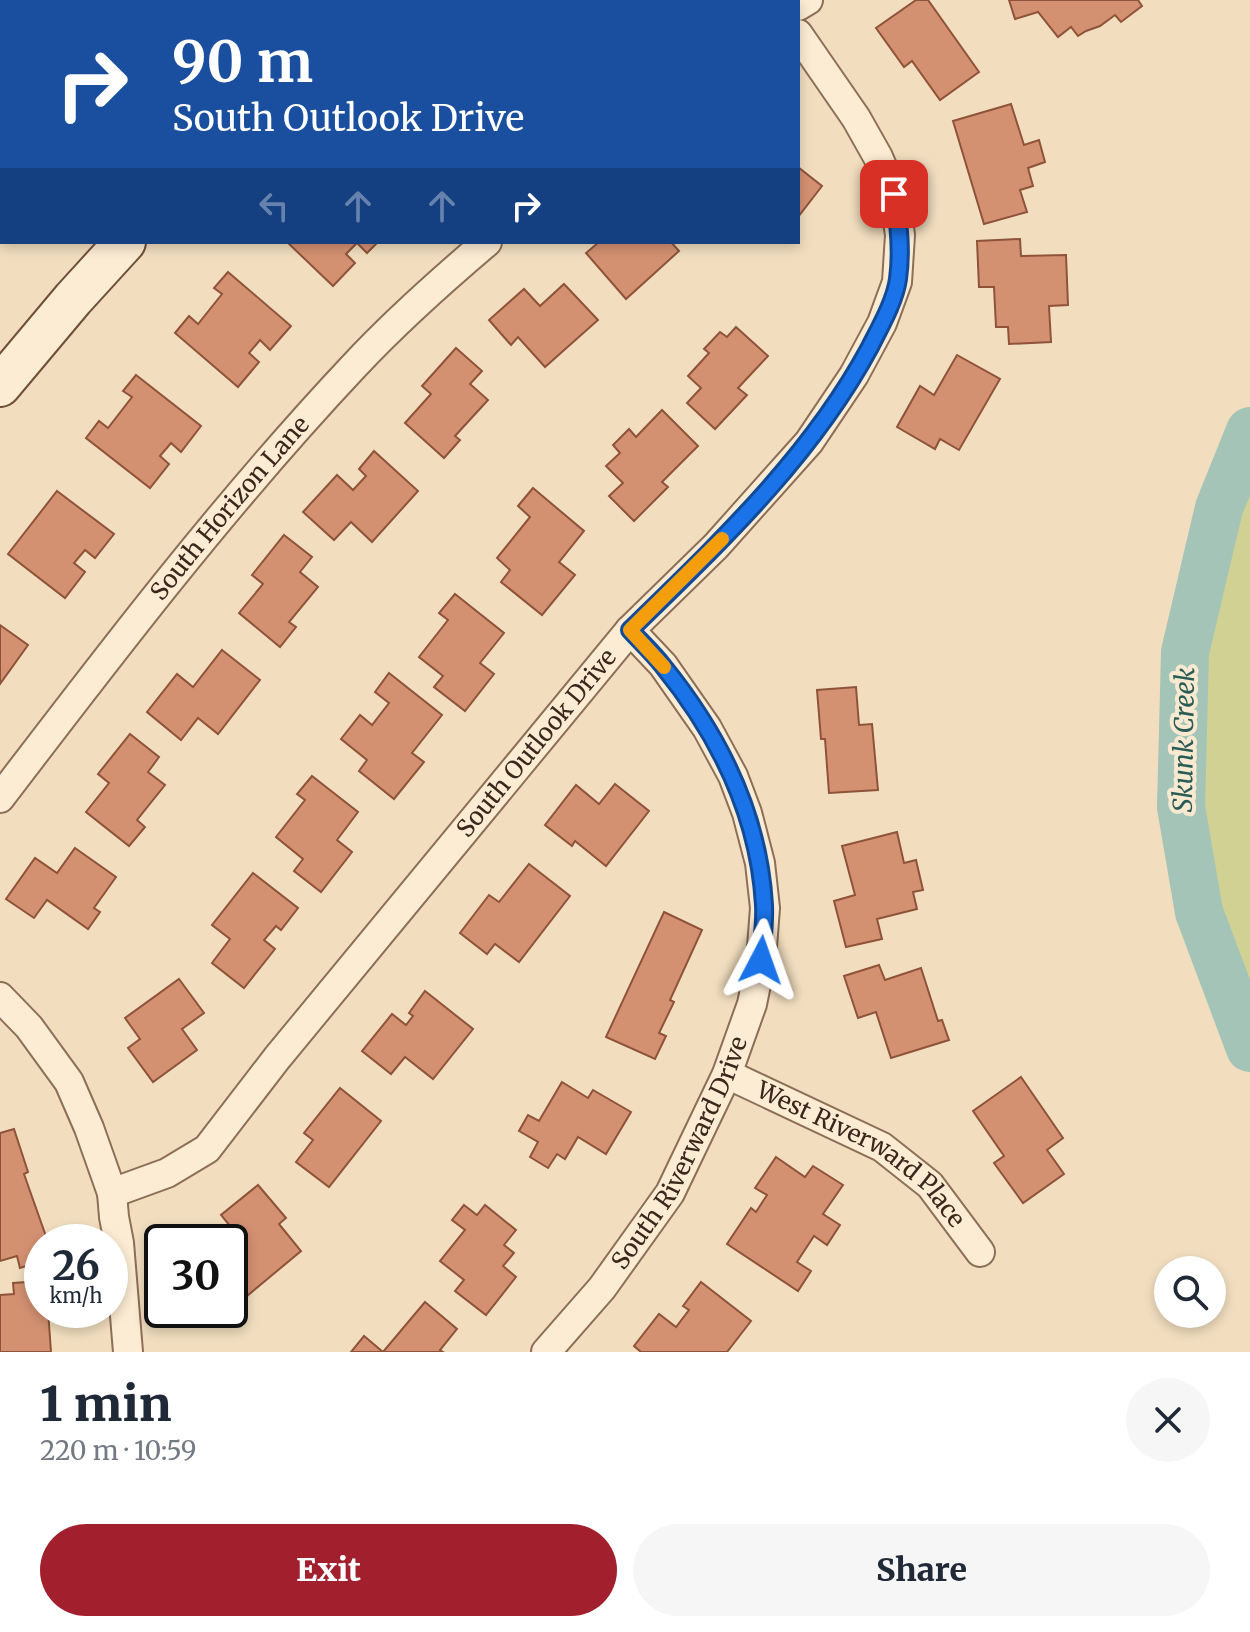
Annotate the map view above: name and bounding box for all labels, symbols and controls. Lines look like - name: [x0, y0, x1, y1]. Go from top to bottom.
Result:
- text: 90 m: [172, 27, 313, 97]
- icon: right: [40, 32, 144, 136]
- text: South Outlook Drive: [172, 96, 524, 141]
- pin: [860, 160, 928, 228]
- icon: arrive: [872, 172, 916, 216]
- icon: left: [252, 184, 296, 228]
- icon: ahead: [336, 184, 380, 228]
- icon: ahead: [420, 184, 464, 228]
- icon: right: [504, 184, 548, 228]
- street label: South Horizon Lane: [143, 409, 316, 606]
- street label: South Outlook Drive: [449, 642, 623, 843]
- water label: Skunk Creek: [1166, 667, 1201, 813]
- position arrow: [719, 918, 803, 1002]
- street label: South Riverward Drive: [604, 1032, 754, 1275]
- street label: West Riverward Place: [751, 1074, 972, 1233]
- speed limit sign: 30: [144, 1224, 248, 1328]
- text: 26: [52, 1241, 100, 1291]
- map controls: [1154, 1256, 1226, 1328]
- button: search: [1154, 1256, 1226, 1328]
- text: km/h: [50, 1283, 102, 1308]
- text: 1 min: [40, 1374, 172, 1434]
- button: close: [1126, 1378, 1210, 1462]
- text: 220 m · 10:59: [40, 1434, 197, 1467]
- button: Exit: [40, 1524, 617, 1616]
- button: Share: [633, 1524, 1210, 1616]

